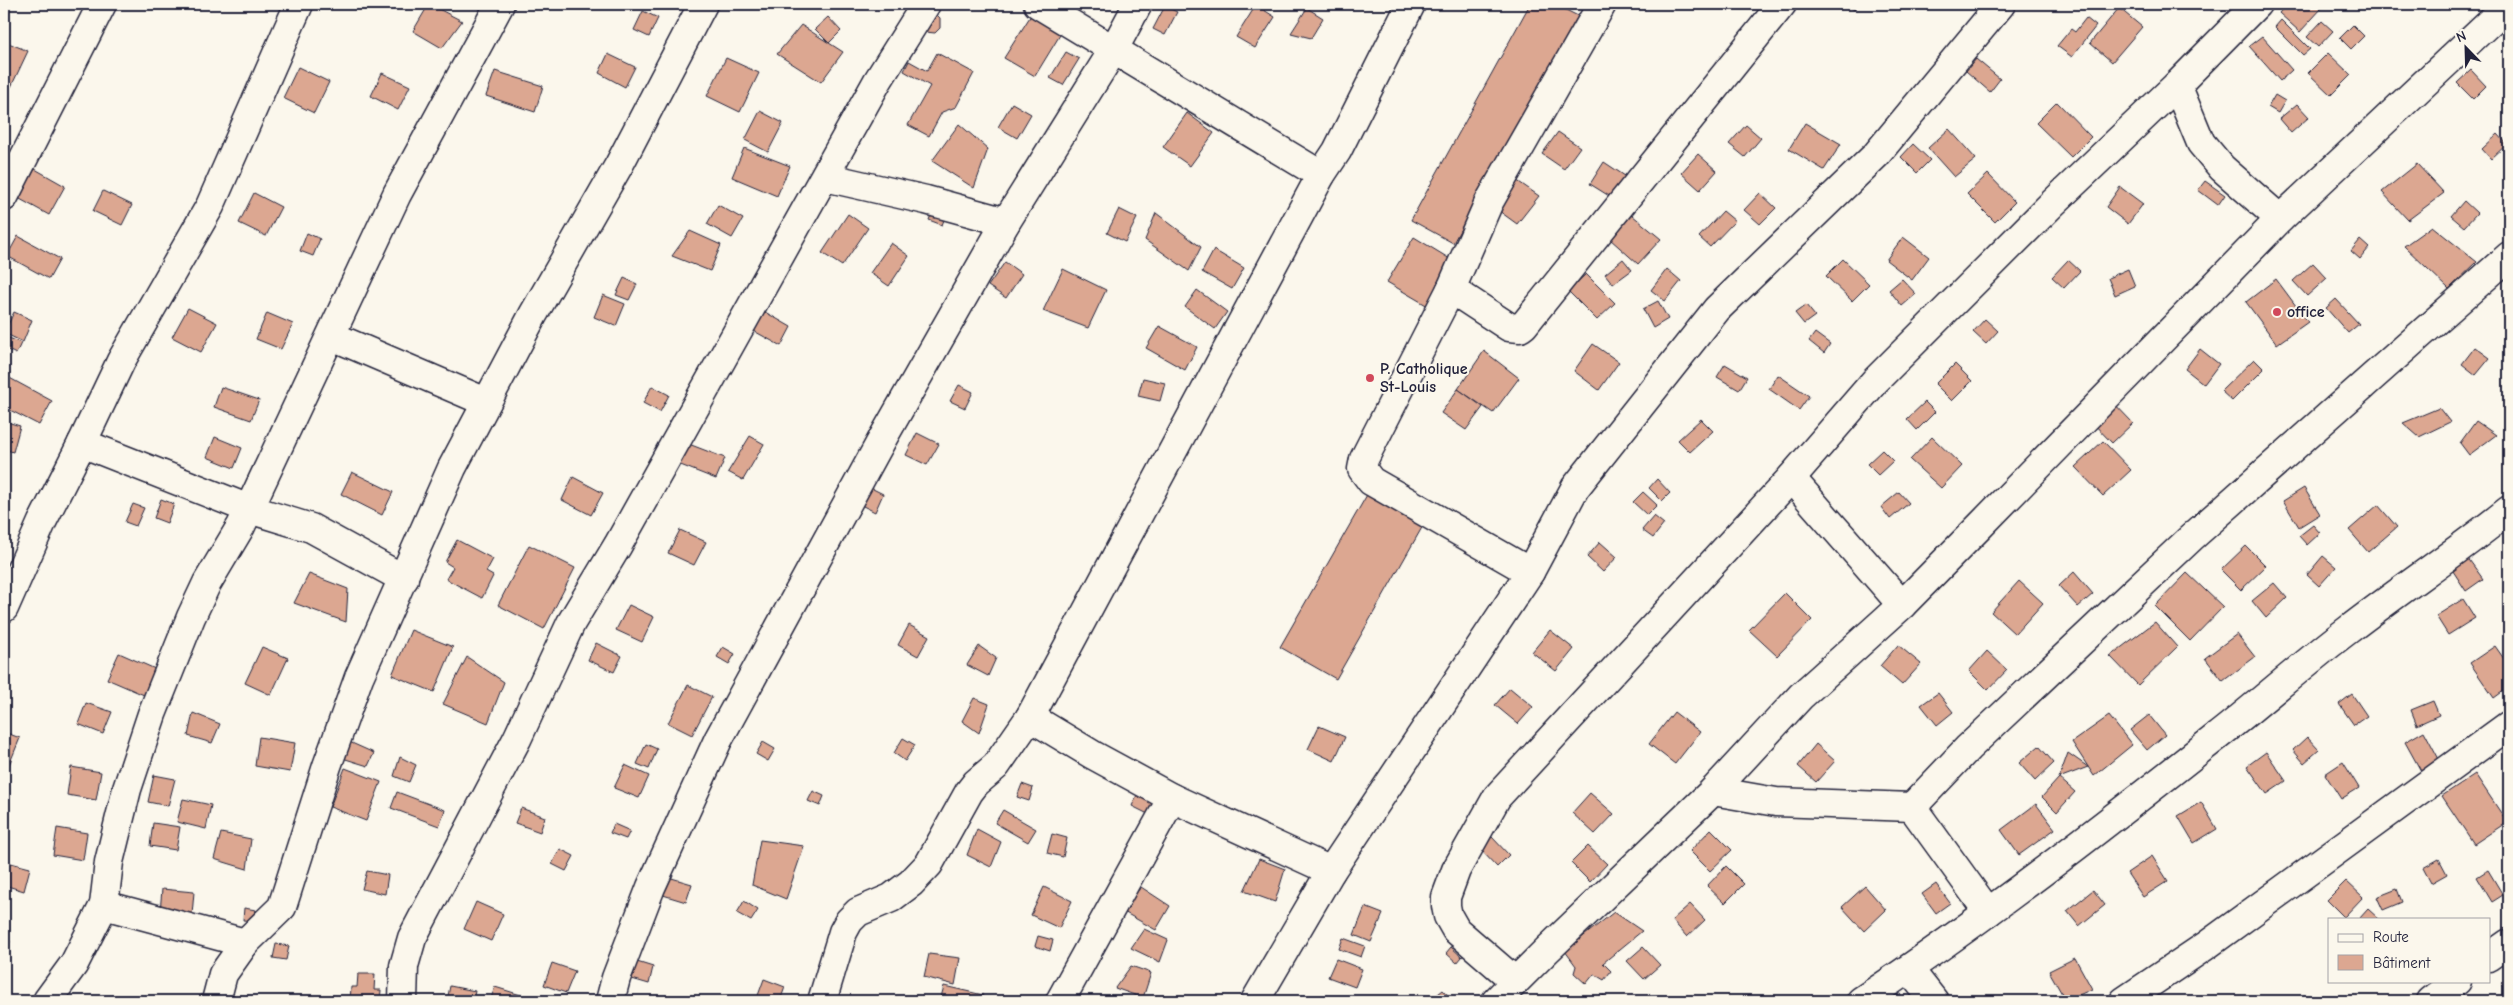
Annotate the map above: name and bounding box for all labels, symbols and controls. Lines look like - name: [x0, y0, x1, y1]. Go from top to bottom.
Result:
- north arrow: [2440, 22, 2490, 72]
- text: N: [2454, 27, 2469, 46]
- place label: office: [2287, 303, 2325, 321]
- marker: office: [2271, 306, 2283, 318]
- place label: P. Catholique St-Louis: [1380, 360, 1468, 396]
- marker: P. Catholique St-Louis: [1364, 372, 1376, 384]
- legend: [2328, 918, 2490, 982]
- text: Route: [2373, 928, 2409, 946]
- text: Bâtiment: [2373, 954, 2431, 972]

